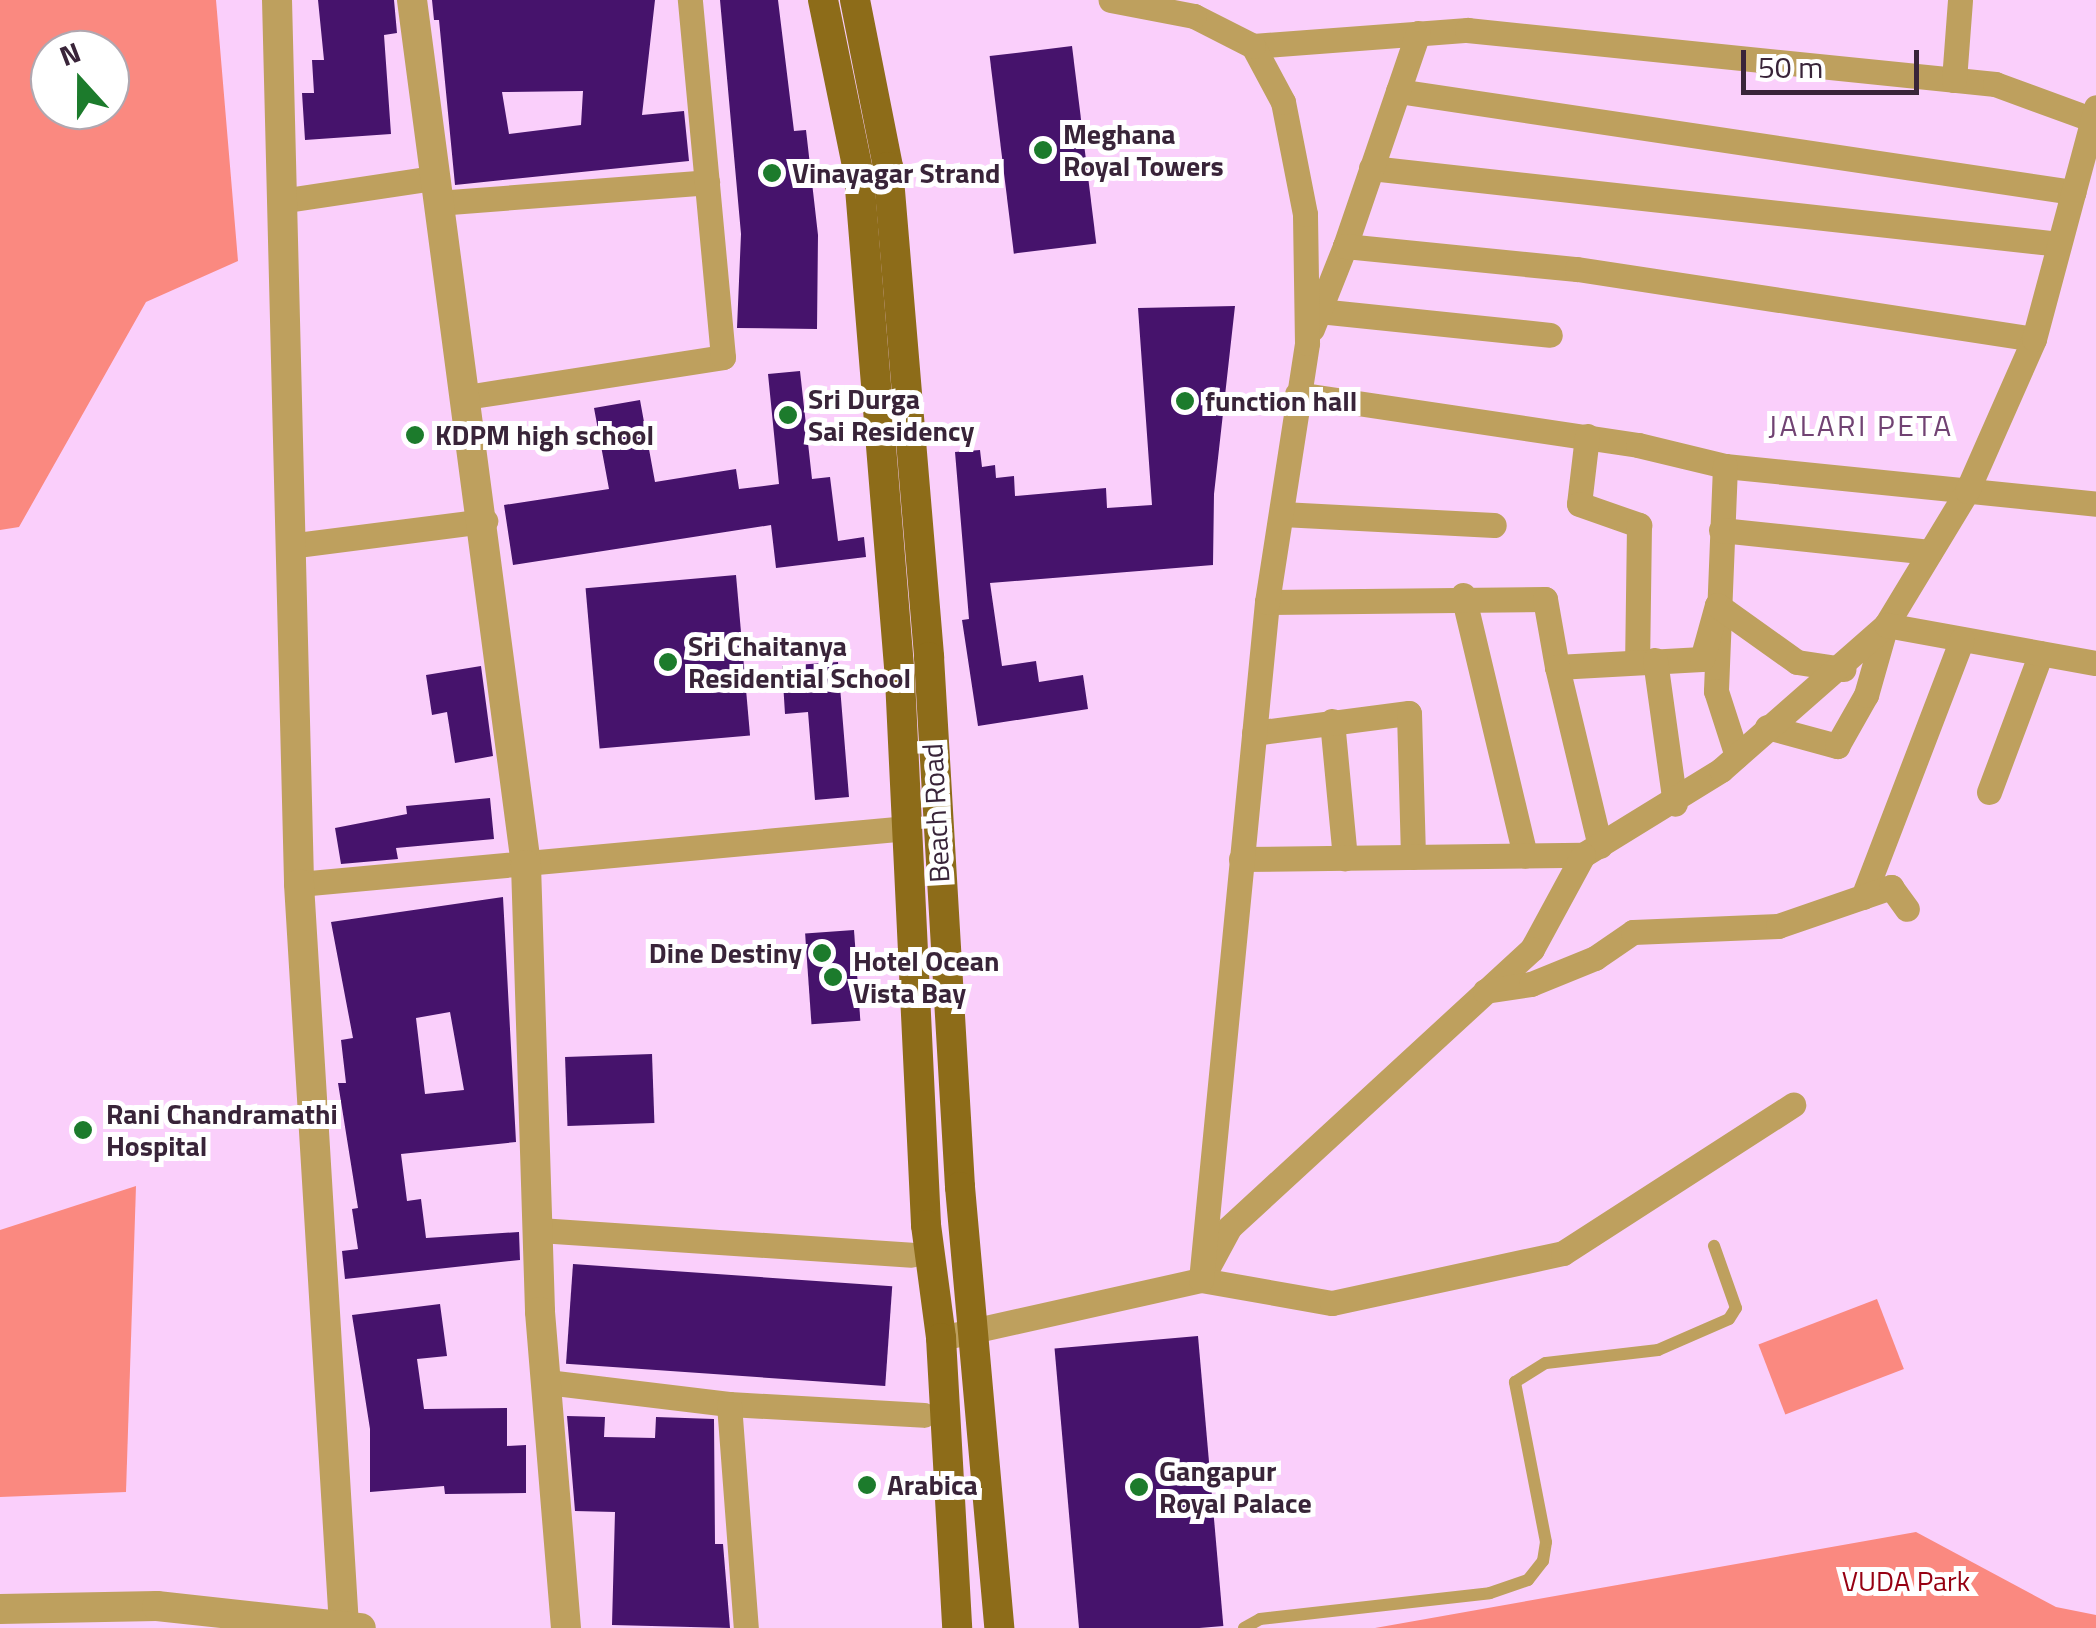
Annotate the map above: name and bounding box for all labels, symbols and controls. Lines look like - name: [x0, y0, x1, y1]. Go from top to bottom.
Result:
- north arrow: [30, 30, 130, 130]
- text: N: [53, 30, 87, 77]
- scale bar: [1746, 30, 1924, 92]
- text: 50 m: [1758, 44, 1823, 90]
- place label: Meghana Royal Towers: [1063, 117, 1224, 183]
- marker: Meghana Royal Towers: [1032, 139, 1054, 161]
- place label: Vinayagar Strand: [792, 156, 1000, 190]
- marker: Vinayagar Strand: [761, 162, 783, 184]
- place label: Sri Durga Sai Residency: [808, 382, 974, 448]
- place label: function hall: [1205, 384, 1357, 418]
- marker: function hall: [1174, 390, 1196, 412]
- marker: Sri Durga Sai Residency: [777, 404, 799, 426]
- district label: JALARI PETA: [1768, 407, 1954, 443]
- place label: KDPM high school: [435, 418, 654, 452]
- marker: KDPM high school: [404, 424, 426, 446]
- place label: Sri Chaitanya Residential School: [688, 629, 911, 695]
- marker: Sri Chaitanya Residential School: [657, 651, 679, 673]
- street label: Beach Road: [916, 742, 956, 884]
- place label: Dine Destiny: [649, 936, 802, 970]
- marker: Dine Destiny: [811, 942, 833, 964]
- place label: Hotel Ocean Vista Bay: [853, 944, 1000, 1010]
- marker: Hotel Ocean Vista Bay: [822, 966, 844, 988]
- place label: Rani Chandramathi Hospital: [106, 1097, 338, 1163]
- marker: Rani Chandramathi Hospital: [70, 1117, 96, 1143]
- place label: Gangapur Royal Palace: [1159, 1454, 1312, 1520]
- place label: Arabica: [887, 1468, 978, 1502]
- marker: Arabica: [856, 1474, 878, 1496]
- marker: Gangapur Royal Palace: [1128, 1476, 1150, 1498]
- park label: VUDA Park: [1842, 1564, 1970, 1598]

